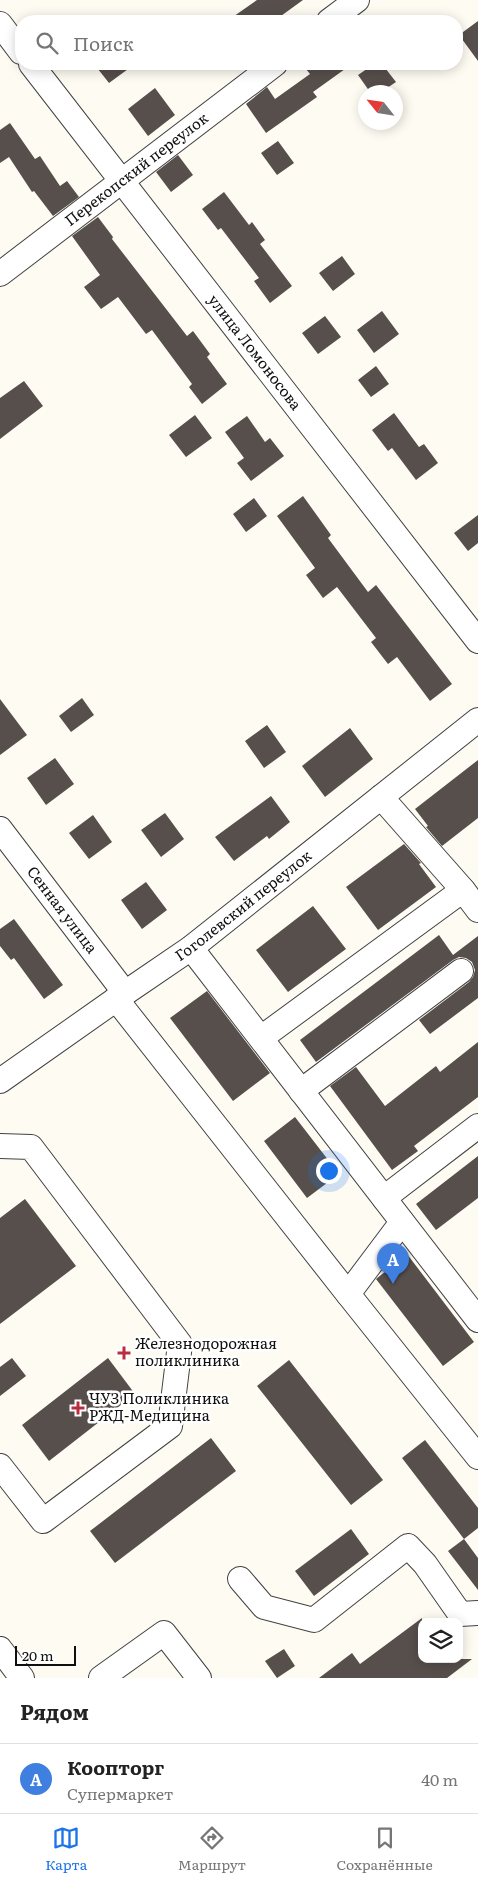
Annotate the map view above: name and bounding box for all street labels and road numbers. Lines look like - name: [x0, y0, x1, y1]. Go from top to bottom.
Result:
- street label: Перекопский переулок: [59, 106, 212, 231]
- street label: улица Ломоносова: [203, 289, 309, 415]
- street label: Гоголевский переулок: [170, 844, 316, 966]
- street label: Сенная улица: [22, 861, 104, 959]

